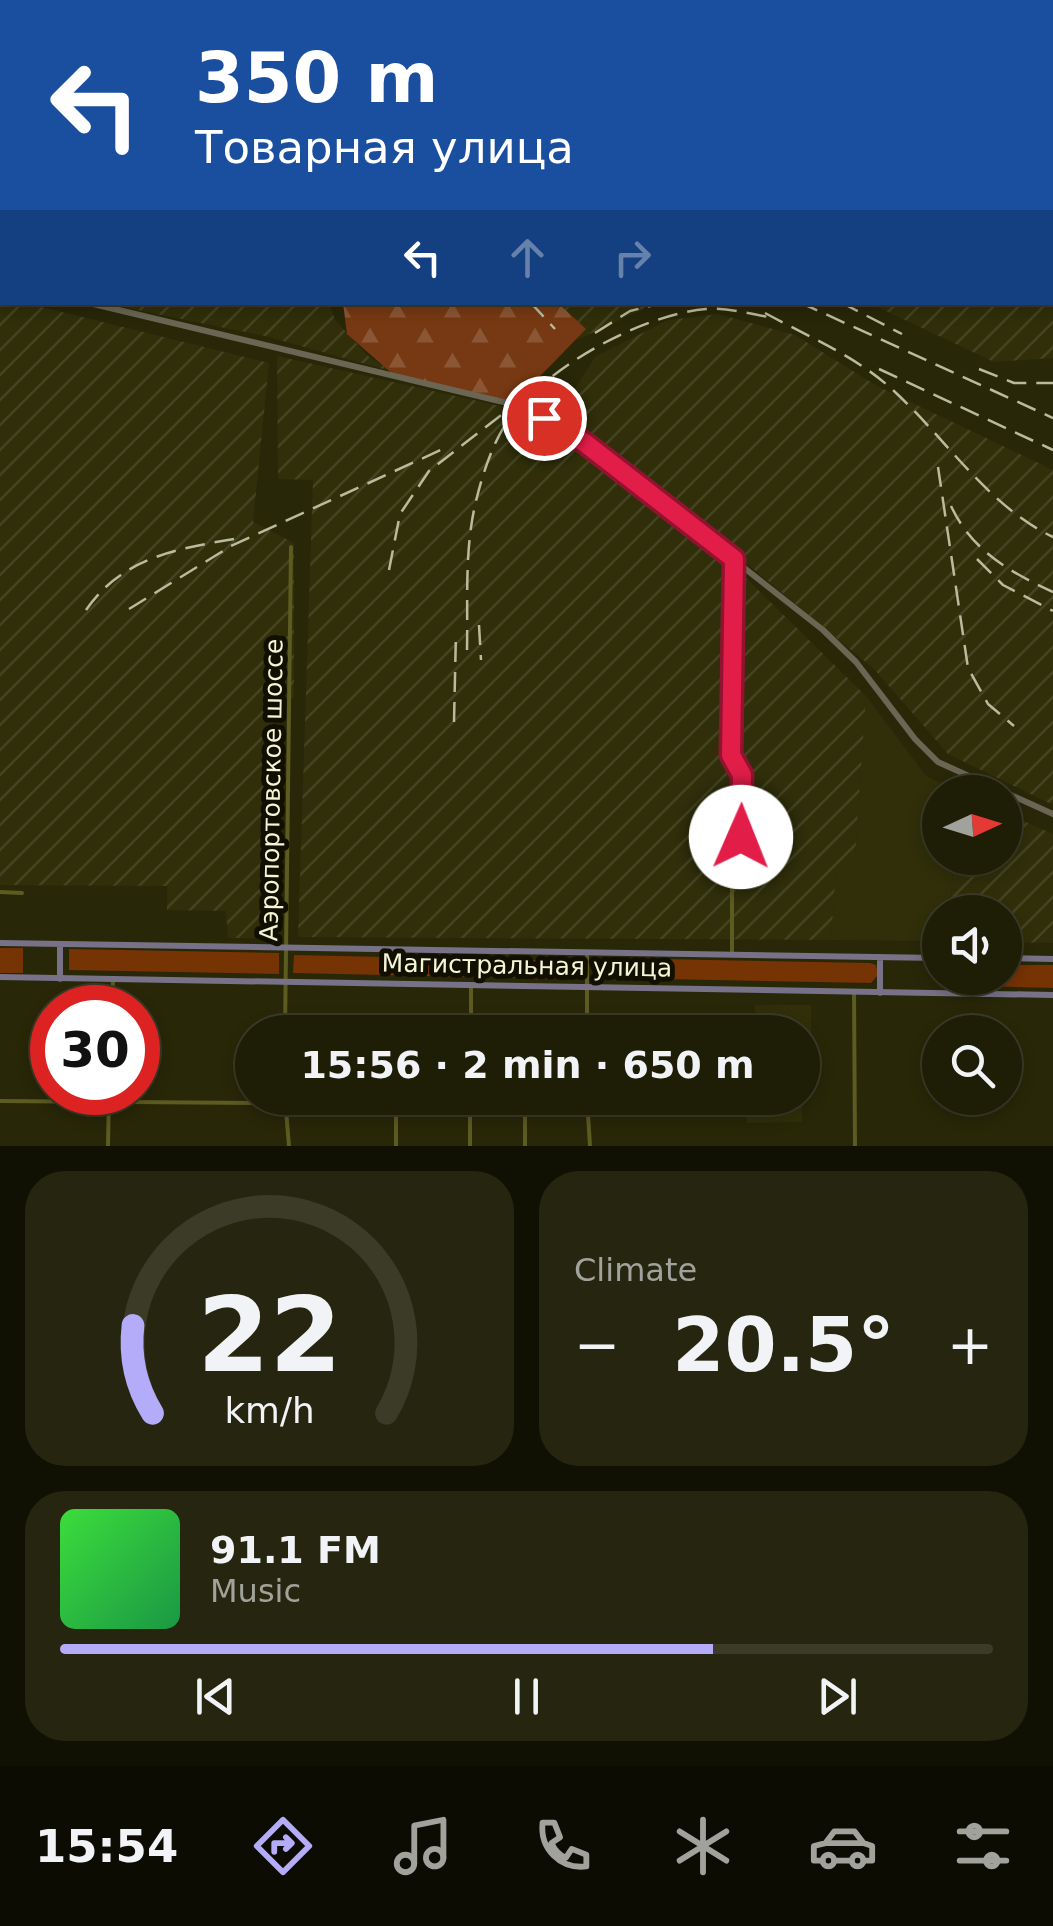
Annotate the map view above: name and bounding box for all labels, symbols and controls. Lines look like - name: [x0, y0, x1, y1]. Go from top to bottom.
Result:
- text: 350 m: [195, 37, 438, 119]
- icon: left: [30, 40, 160, 170]
- text: Товарная улица: [195, 121, 574, 174]
- icon: left: [395, 230, 450, 285]
- icon: ahead: [500, 230, 555, 285]
- icon: right: [605, 230, 660, 285]
- pin: [502, 376, 587, 461]
- icon: arrive: [517, 391, 572, 446]
- street label: Аэропортовское шоссе: [254, 638, 289, 942]
- north arrow: [922, 775, 1022, 875]
- map controls: [922, 775, 1022, 1115]
- position arrow: [689, 785, 793, 889]
- button: sound: [922, 895, 1022, 995]
- street label: Магистральная улица: [382, 948, 672, 983]
- speed limit sign: 30: [30, 985, 160, 1115]
- button: search: [922, 1015, 1022, 1115]
- text: 15:56 · 2 min · 650 m: [300, 1043, 755, 1087]
- text: Climate: [574, 1251, 697, 1289]
- text: 22: [197, 1274, 342, 1396]
- text: 20.5°: [672, 1301, 895, 1389]
- text: −: [574, 1313, 620, 1377]
- text: +: [947, 1313, 993, 1377]
- text: km/h: [224, 1390, 315, 1431]
- text: 91.1 FM: [210, 1528, 381, 1572]
- text: Music: [210, 1572, 301, 1610]
- icon: previous: [188, 1669, 243, 1724]
- icon: pause: [499, 1669, 554, 1724]
- icon: next: [810, 1669, 865, 1724]
- icon: directions: [248, 1811, 318, 1881]
- icon: music: [388, 1811, 458, 1881]
- icon: phone: [528, 1811, 598, 1881]
- icon: climate: [668, 1811, 738, 1881]
- icon: car: [808, 1811, 878, 1881]
- icon: filters: [948, 1811, 1018, 1881]
- text: 15:54: [35, 1820, 178, 1873]

